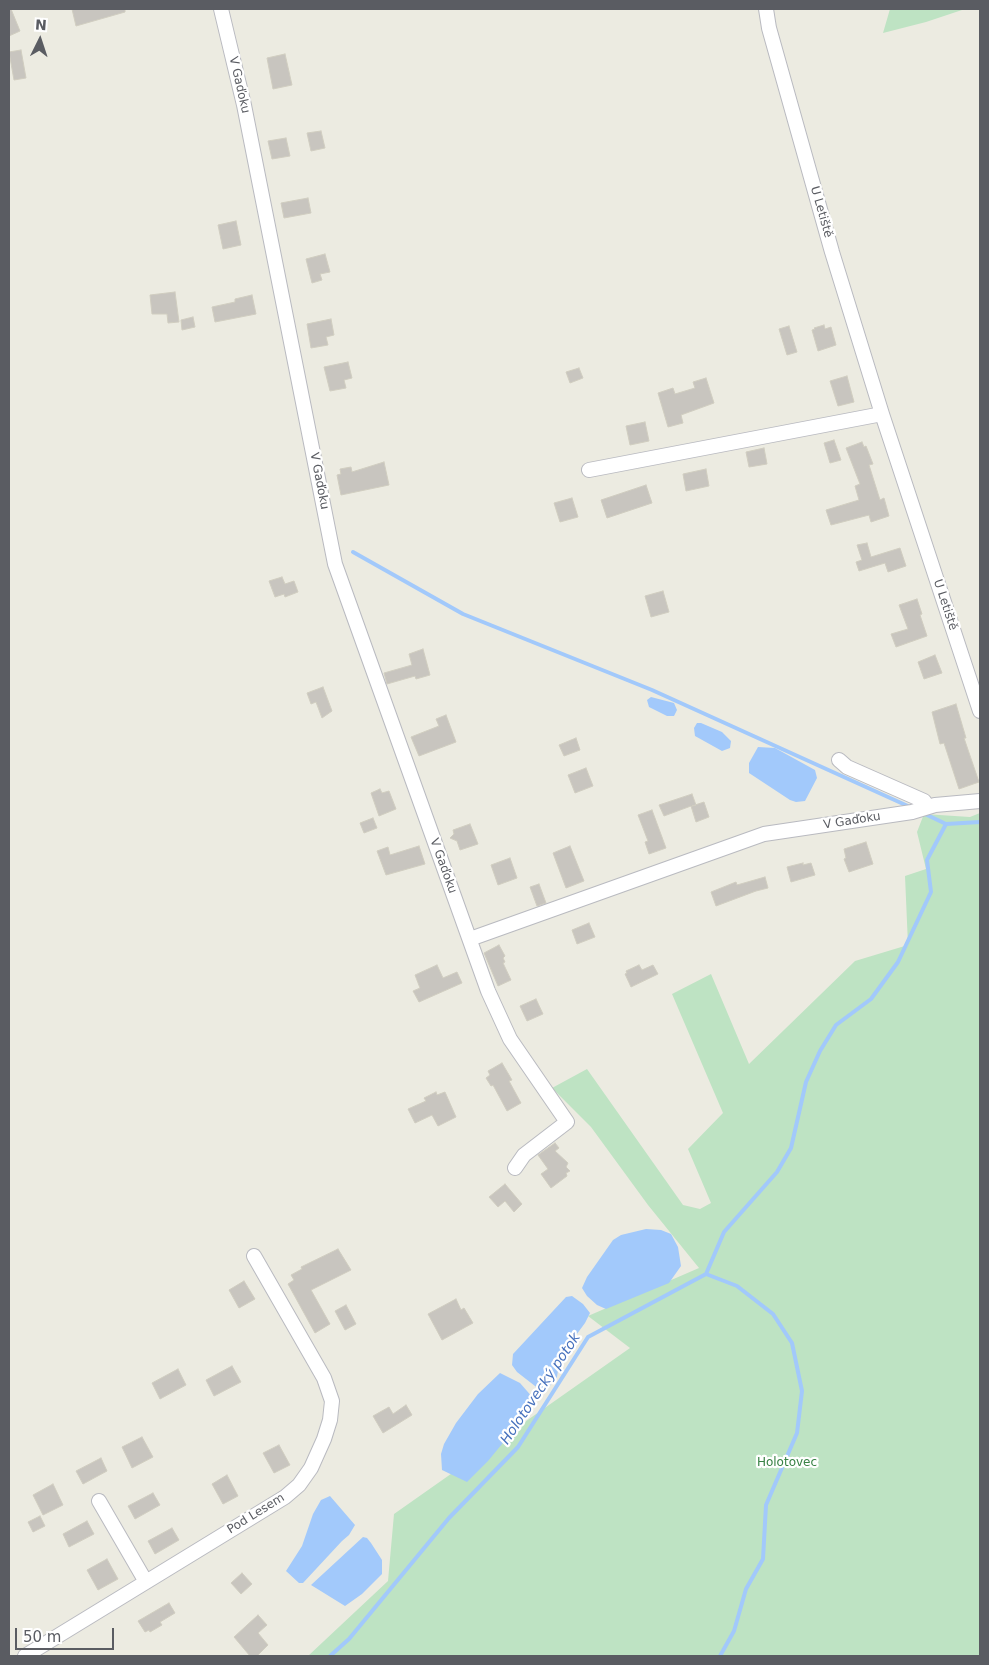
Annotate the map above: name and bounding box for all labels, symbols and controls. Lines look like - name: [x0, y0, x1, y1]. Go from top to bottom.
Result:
- north arrow: [15, 15, 65, 65]
- text: N: [35, 17, 47, 33]
- street label: V Gaďoku: [225, 55, 253, 115]
- street label: U Letiště: [807, 185, 835, 239]
- street label: V Gaďoku: [306, 451, 332, 511]
- street label: U Letiště: [930, 578, 960, 632]
- street label: V Gaďoku: [822, 809, 882, 833]
- street label: V Gaďoku: [426, 836, 460, 896]
- water label: Holotovecký potok: [498, 1330, 584, 1448]
- park label: Holotovec: [757, 1456, 817, 1470]
- street label: Pod Lesem: [225, 1491, 287, 1537]
- scale bar: [18, 1618, 116, 1650]
- text: 50 m: [23, 1628, 61, 1646]

